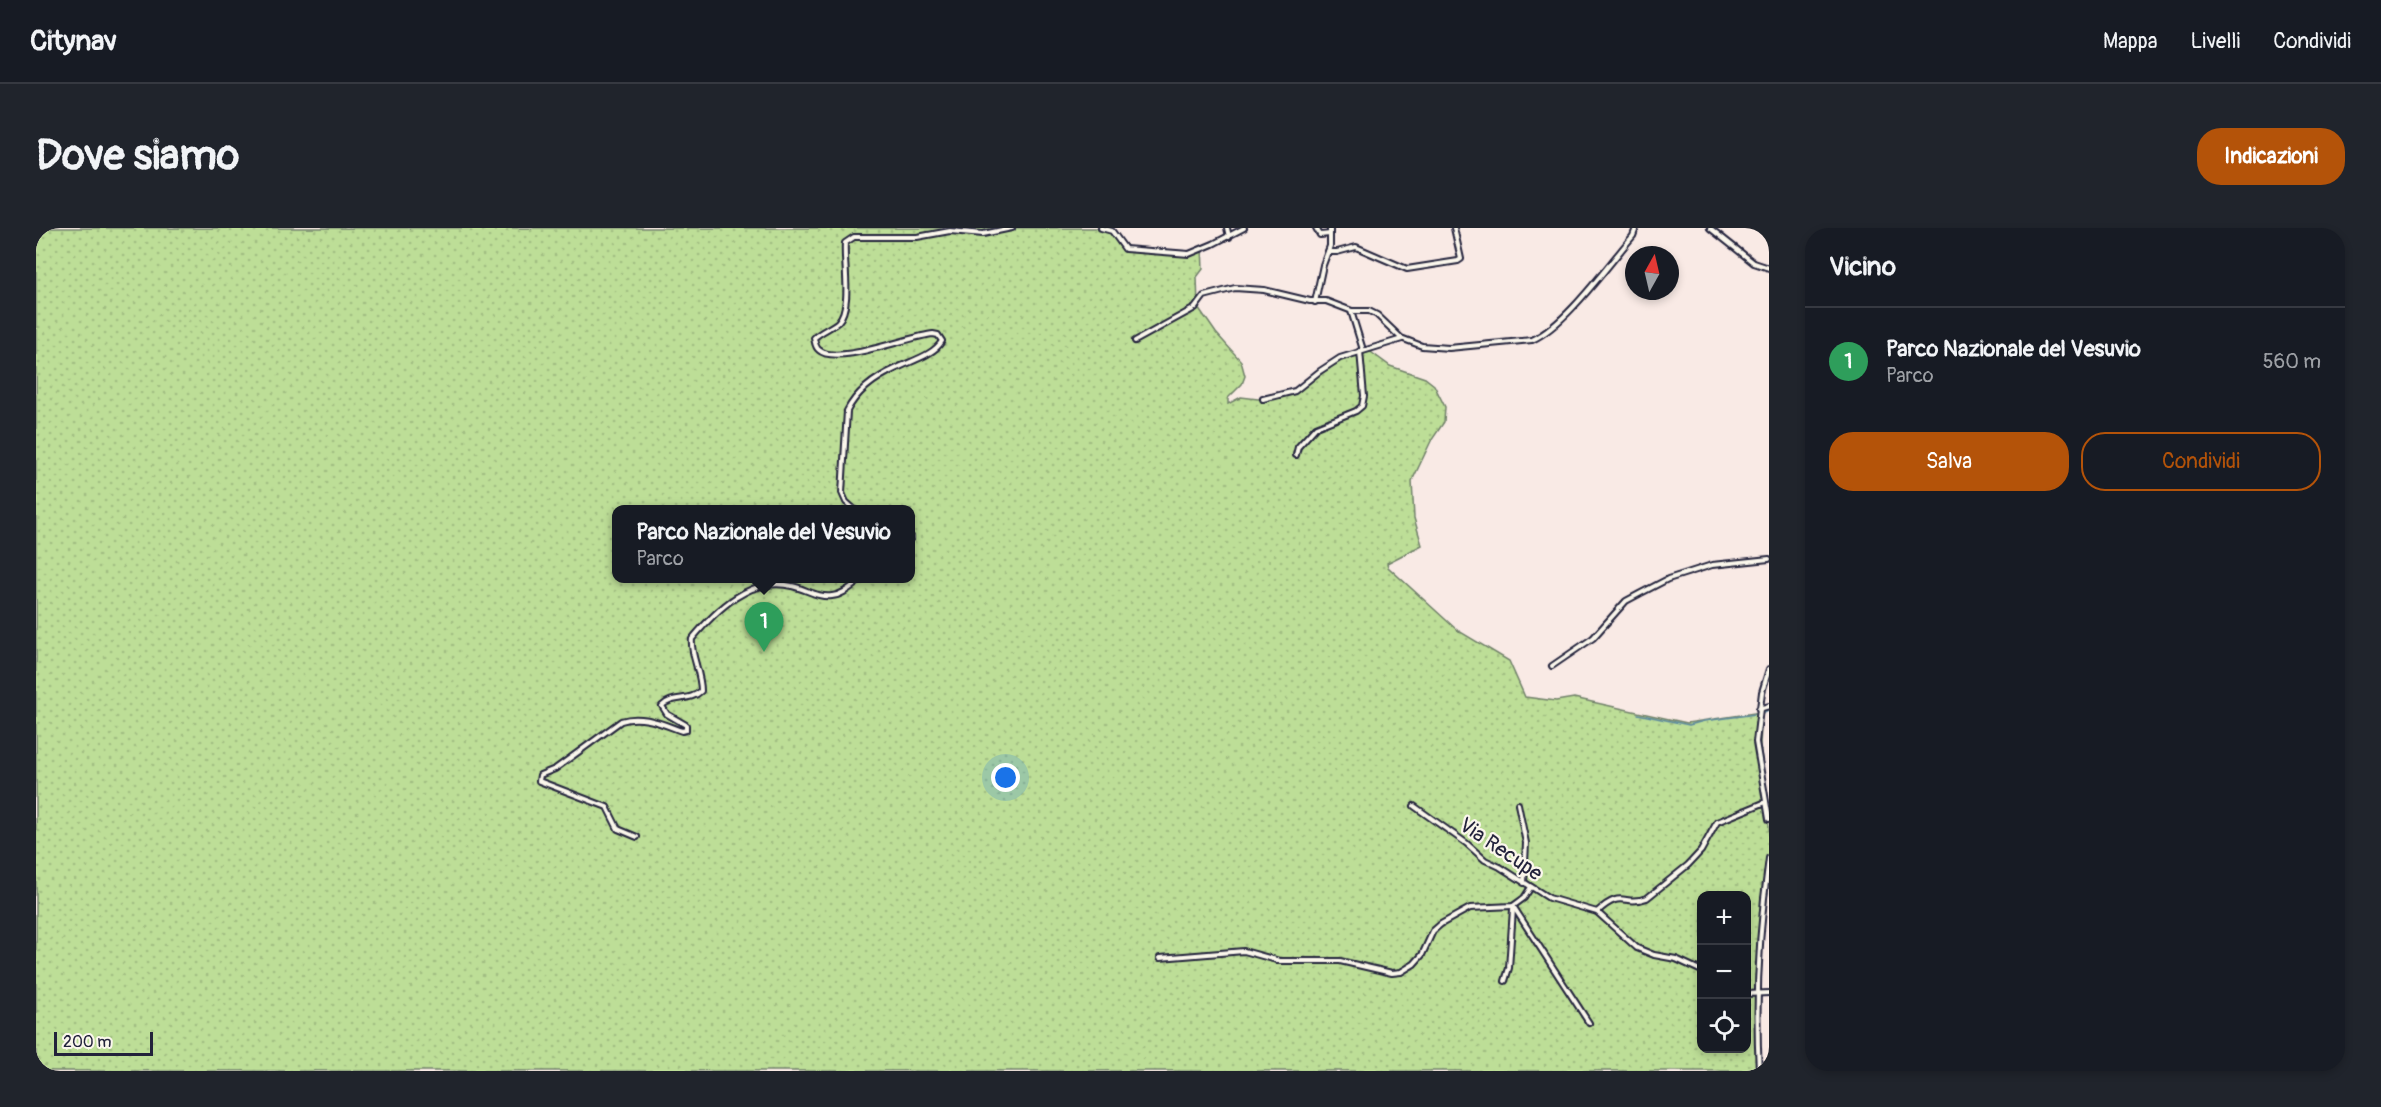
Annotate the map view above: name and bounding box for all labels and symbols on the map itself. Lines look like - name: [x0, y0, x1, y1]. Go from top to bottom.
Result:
- north arrow: [1625, 246, 1679, 300]
- pin: 1: [744, 602, 784, 652]
- your location: [991, 763, 1020, 792]
- street label: Via Recupe: [1454, 812, 1548, 887]
- scale bar: [54, 1029, 153, 1056]

